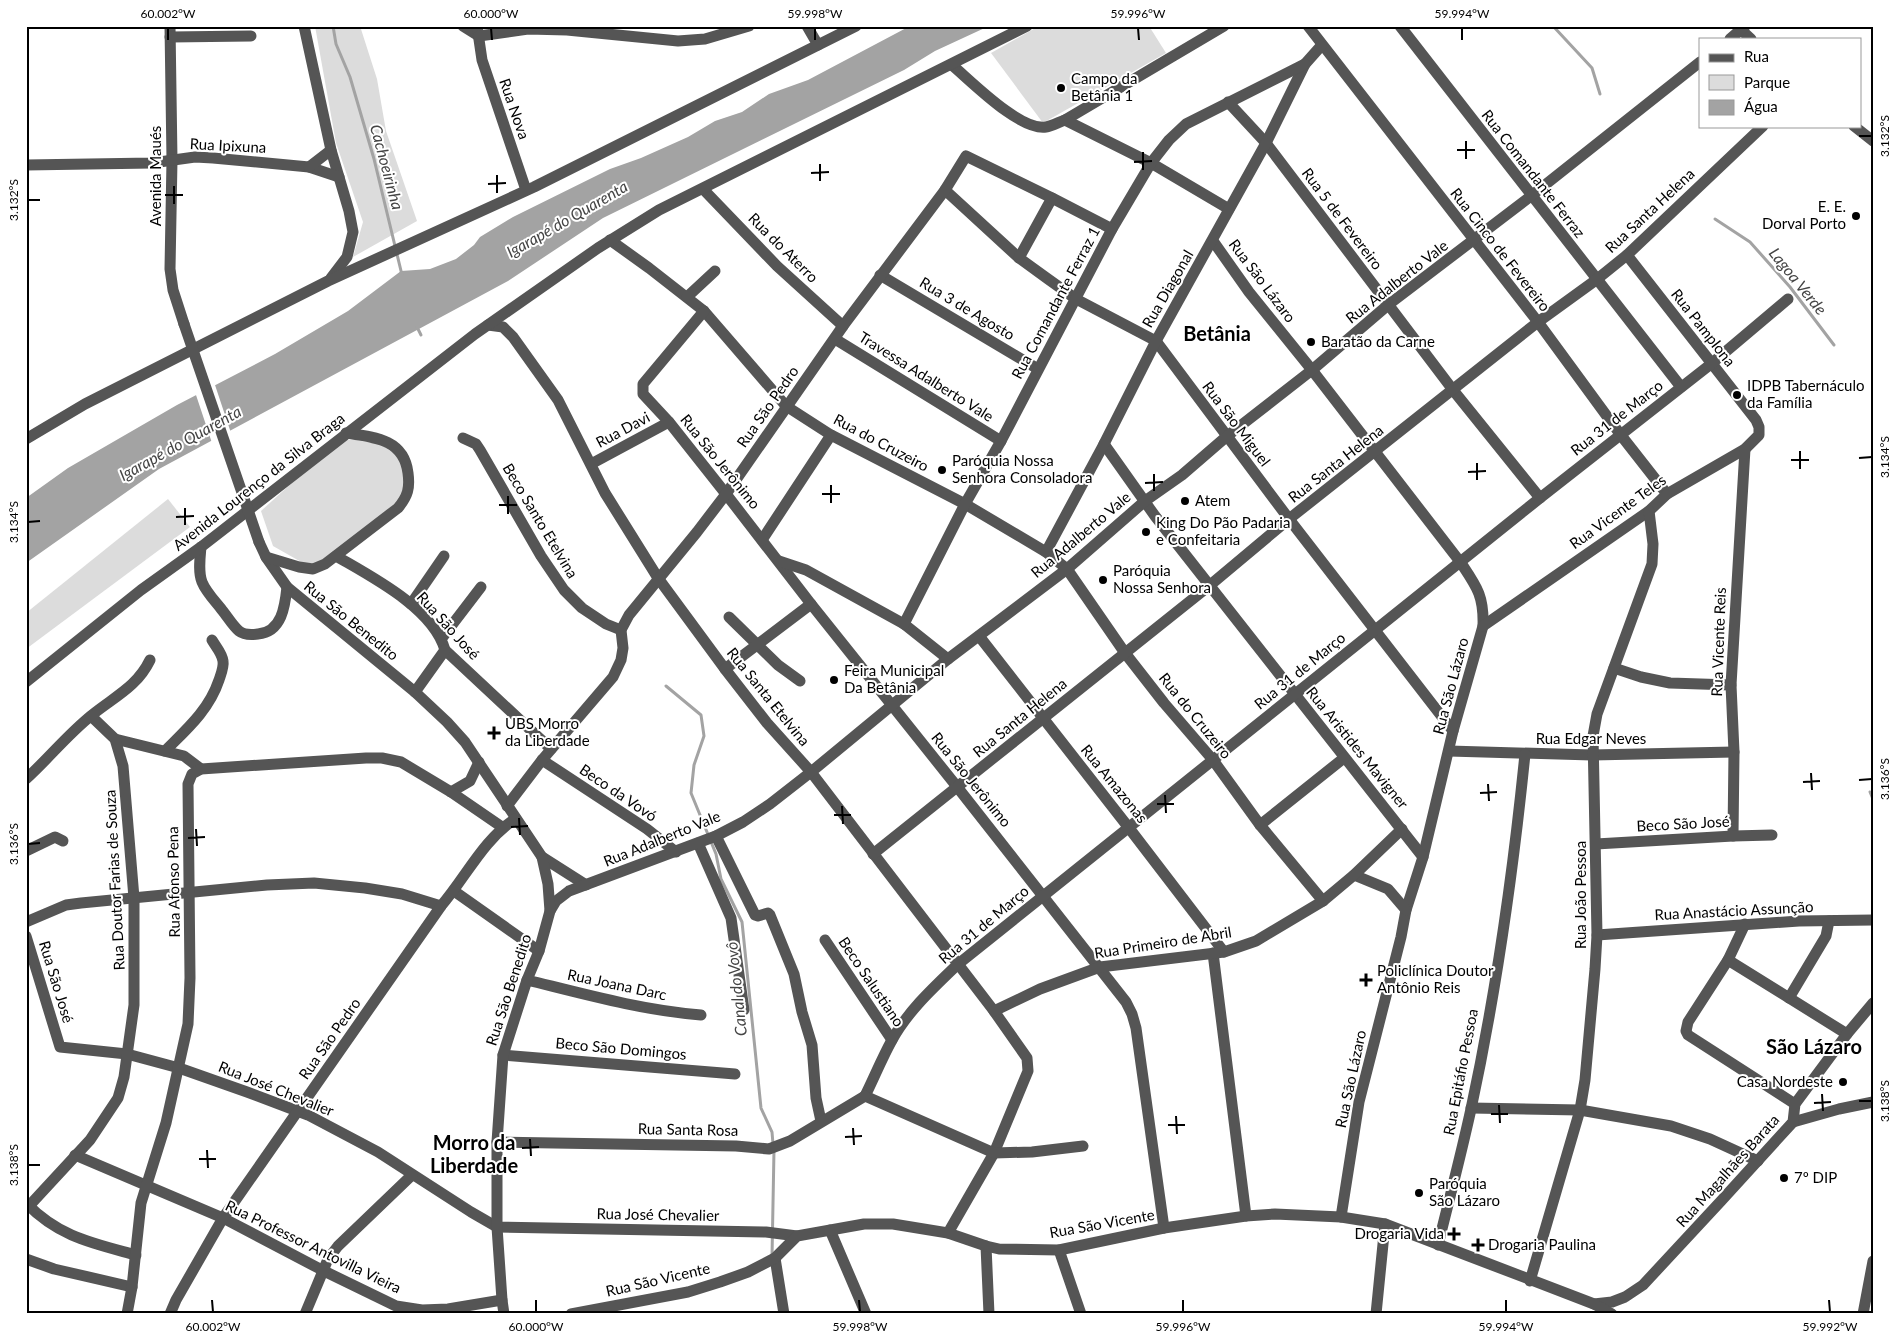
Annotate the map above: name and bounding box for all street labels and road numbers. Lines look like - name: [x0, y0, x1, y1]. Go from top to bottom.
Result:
- street label: Rua Nova: [496, 76, 534, 142]
- street label: Rua Comandante Ferraz: [1478, 106, 1589, 241]
- street label: Avenida Maués: [146, 126, 164, 226]
- street label: Rua Ipixuna: [189, 134, 267, 156]
- street label: Rua 5 de Fevereiro: [1299, 164, 1387, 273]
- street label: Rua Santa Helena: [1601, 164, 1698, 256]
- street label: Rua Cinco de Fevereiro: [1447, 184, 1555, 315]
- street label: Rua do Aterro: [745, 209, 822, 286]
- street label: Rua Comandante Ferraz 1: [1007, 223, 1103, 382]
- street label: Rua São Lázaro: [1226, 235, 1300, 326]
- street label: Rua Adalberto Vale: [1342, 236, 1451, 327]
- street label: Rua Diagonal: [1138, 246, 1197, 331]
- street label: Rua 3 de Agosto: [917, 273, 1018, 344]
- street label: Rua Pamplona: [1668, 285, 1740, 370]
- street label: Travessa Adalberto Vale: [856, 327, 997, 425]
- street label: Rua São Pedro: [733, 362, 802, 451]
- street label: Rua 31 de Março: [1567, 376, 1666, 459]
- street label: Rua São Miguel: [1199, 377, 1275, 469]
- street label: Rua Davi: [592, 407, 653, 451]
- street label: Avenida Lourenço da Silva Braga: [169, 409, 348, 554]
- street label: Rua do Cruzeiro: [831, 409, 932, 475]
- street label: Rua São Jerônimo: [677, 410, 764, 512]
- street label: Rua Santa Helena: [1284, 421, 1386, 506]
- street label: Beco Santo Etelvina: [500, 460, 582, 581]
- street label: Rua Vicente Teles: [1566, 470, 1669, 552]
- street label: Rua Adalberto Vale: [1027, 487, 1134, 581]
- street label: Rua São Benedito: [301, 577, 402, 664]
- street label: Rua Vicente Reis: [1707, 587, 1729, 697]
- street label: Rua São José: [414, 588, 484, 663]
- street label: Rua 31 de Março: [1250, 628, 1349, 712]
- street label: Rua São Lázaro: [1428, 635, 1472, 736]
- street label: Rua Santa Etelvina: [724, 644, 814, 749]
- street label: Rua do Cruzeiro: [1156, 669, 1236, 762]
- street label: Rua Santa Helena: [969, 674, 1070, 761]
- street label: Rua Aristides Mavigner: [1303, 683, 1413, 812]
- street label: Rua São Jerônimo: [928, 728, 1015, 830]
- street label: Rua Edgar Neves: [1536, 729, 1646, 747]
- street label: Rua Amazonas: [1078, 741, 1152, 826]
- street label: Beco da Vovó: [576, 760, 661, 825]
- street label: Rua Doutor Farias de Souza: [100, 789, 128, 971]
- street label: Rua Adalberto Vale: [601, 806, 723, 870]
- street label: Beco São José: [1636, 812, 1730, 834]
- street label: Rua Afonso Pena: [163, 826, 183, 938]
- street label: Rua João Pessoa: [1571, 841, 1589, 949]
- street label: Rua 31 de Março: [935, 881, 1032, 967]
- street label: Rua Anastácio Assunção: [1654, 897, 1814, 923]
- street label: Rua Primeiro de Abril: [1093, 922, 1233, 962]
- street label: Rua São Benedito: [482, 932, 535, 1048]
- street label: Beco Salustiano: [835, 933, 908, 1030]
- street label: Rua São José: [36, 938, 78, 1025]
- street label: Rua Joana Darc: [566, 965, 668, 1003]
- street label: Rua São Pedro: [295, 994, 364, 1083]
- street label: Rua Epitáfio Pessoa: [1439, 1007, 1481, 1137]
- street label: Rua São Lázaro: [1331, 1028, 1369, 1129]
- street label: Beco São Domingos: [555, 1033, 687, 1063]
- street label: Rua José Chevalier: [216, 1057, 337, 1120]
- street label: Rua Magalhães Barata: [1672, 1110, 1783, 1230]
- street label: Rua Santa Rosa: [638, 1119, 738, 1139]
- street label: Rua Professor Antovilla Vieira: [223, 1196, 404, 1297]
- street label: Rua José Chevalier: [596, 1204, 720, 1224]
- street label: Rua São Vicente: [1048, 1205, 1156, 1241]
- street label: Rua São Vicente: [604, 1258, 712, 1300]

